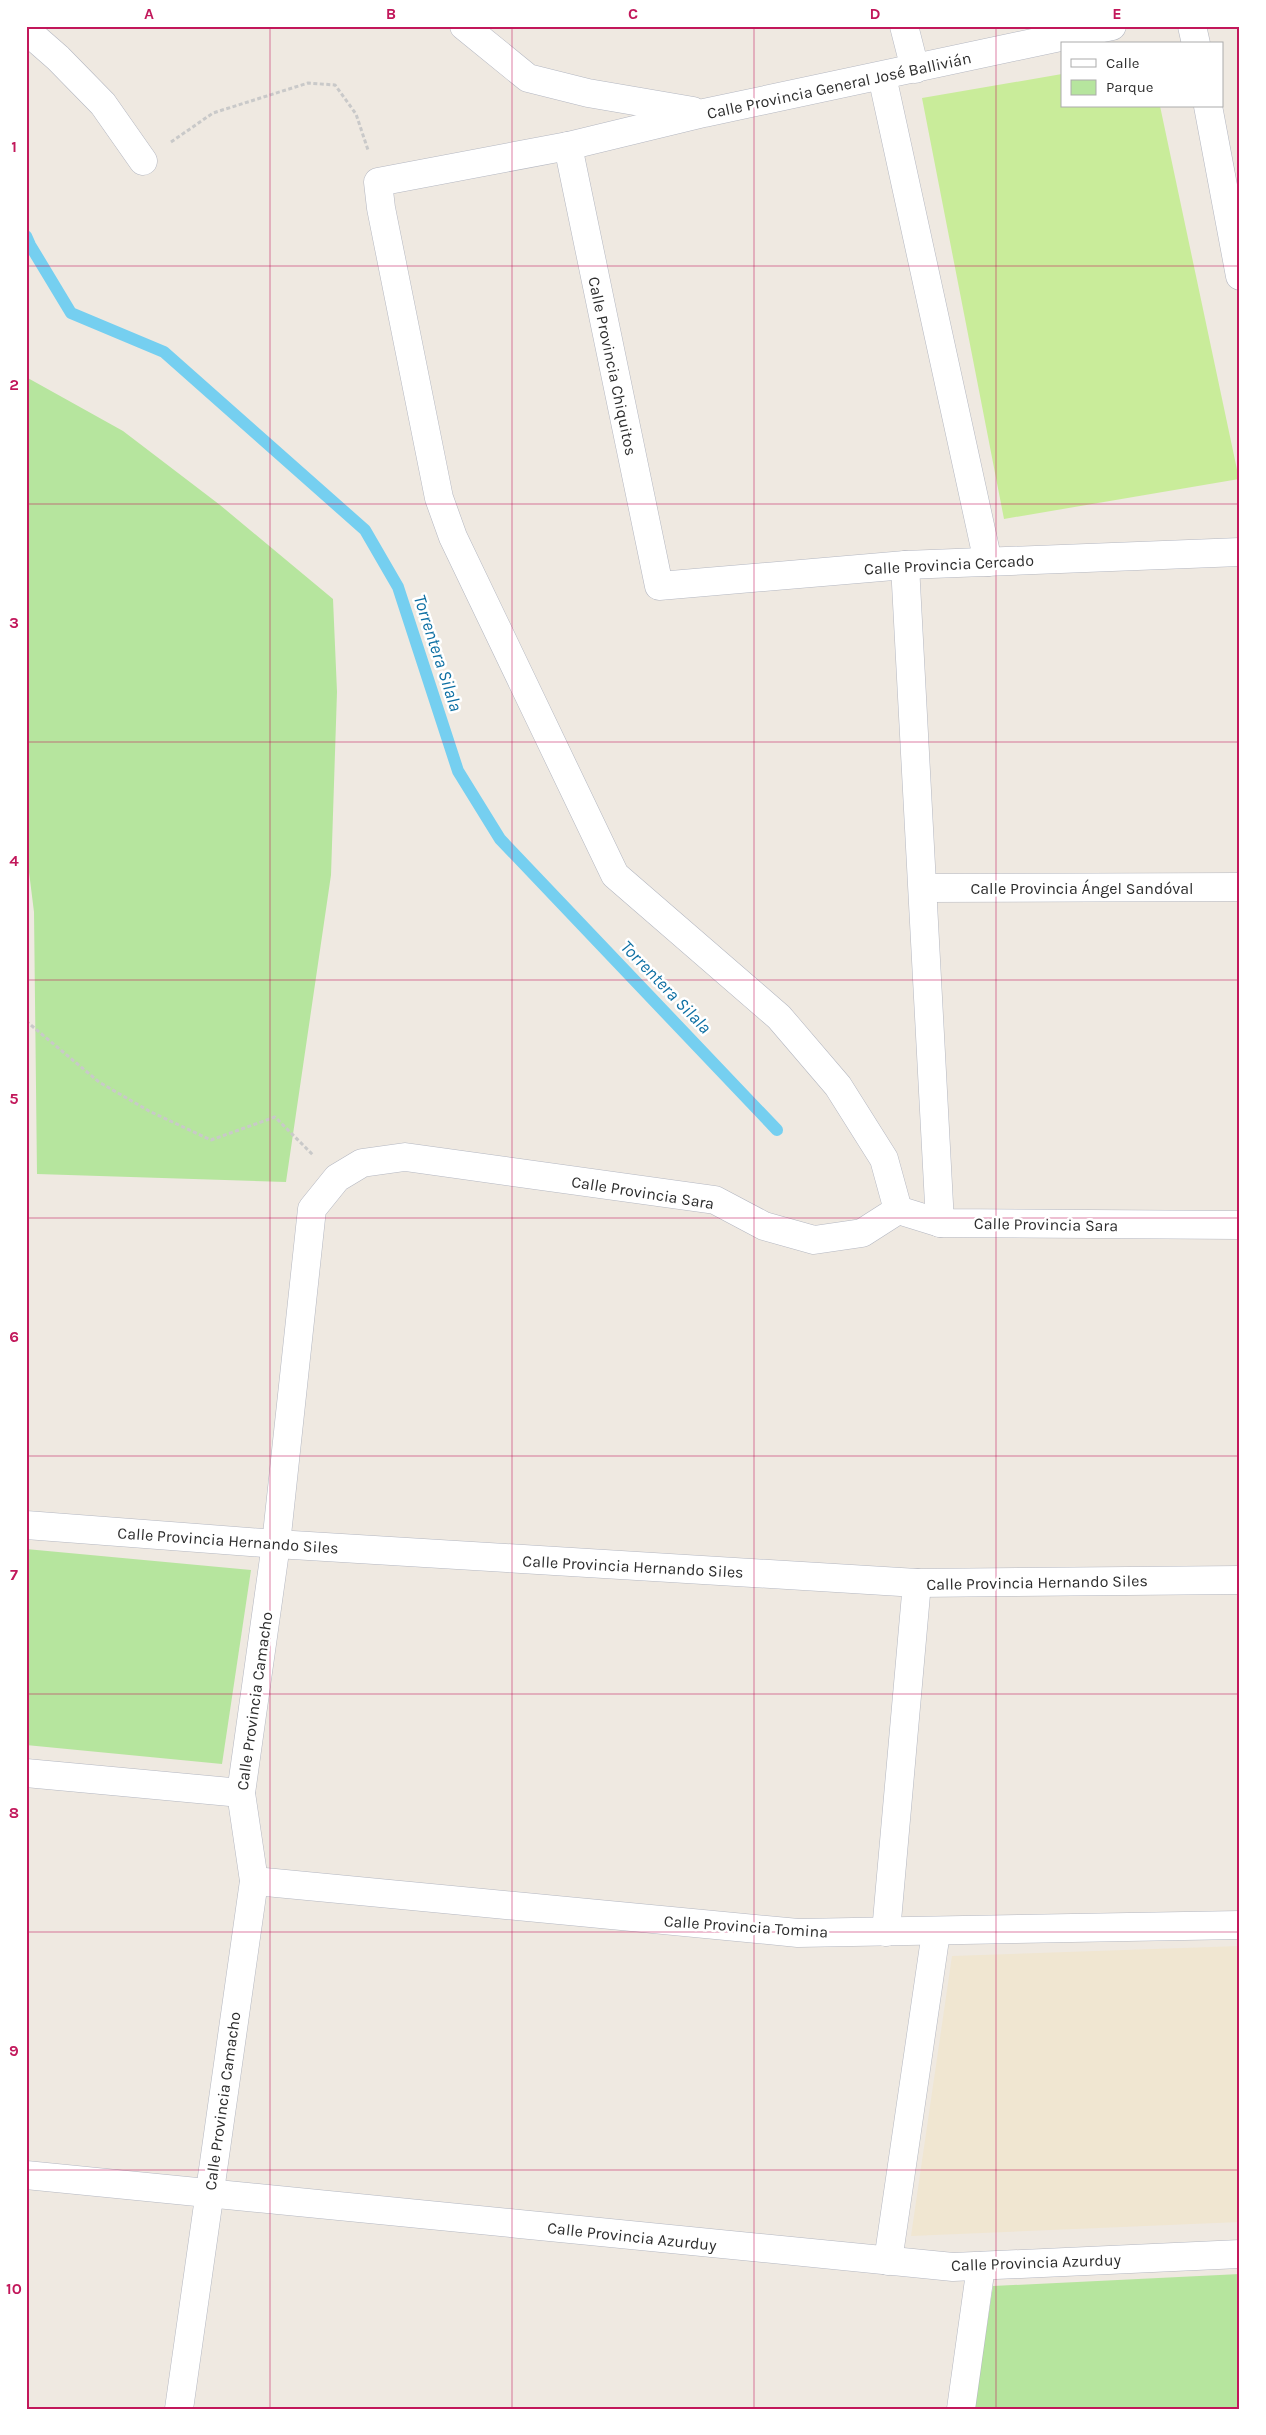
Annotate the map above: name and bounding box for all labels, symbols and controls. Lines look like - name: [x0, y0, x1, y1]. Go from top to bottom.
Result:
- text: A: [144, 4, 154, 23]
- text: B: [386, 4, 396, 23]
- text: C: [628, 4, 638, 23]
- text: D: [870, 4, 881, 23]
- text: E: [1112, 4, 1122, 23]
- legend: [1061, 42, 1224, 108]
- street label: Calle Provincia General José Ballivián: [705, 48, 973, 123]
- text: Calle: [1106, 54, 1140, 72]
- text: Parque: [1106, 78, 1154, 96]
- text: 1: [11, 137, 17, 156]
- street label: Calle Provincia Chiquitos: [584, 275, 641, 457]
- text: 2: [9, 375, 19, 394]
- street label: Calle Provincia Cercado: [864, 551, 1034, 578]
- water label: Torrentera Silala: [409, 592, 467, 714]
- text: 3: [9, 613, 19, 632]
- text: 4: [9, 851, 19, 870]
- street label: Calle Provincia Ángel Sandóval: [970, 879, 1194, 898]
- water label: Torrentera Silala: [616, 936, 716, 1038]
- text: 5: [9, 1089, 19, 1108]
- street label: Calle Provincia Sara: [570, 1172, 716, 1213]
- street label: Calle Provincia Sara: [974, 1214, 1118, 1235]
- text: 6: [9, 1327, 19, 1346]
- street label: Calle Provincia Hernando Siles: [117, 1523, 339, 1558]
- street label: Calle Provincia Hernando Siles: [522, 1551, 744, 1582]
- text: 7: [10, 1565, 18, 1584]
- street label: Calle Provincia Hernando Siles: [926, 1571, 1148, 1594]
- street label: Calle Provincia Camacho: [233, 1611, 276, 1792]
- text: 8: [9, 1803, 19, 1822]
- street label: Calle Provincia Tomina: [663, 1911, 829, 1942]
- street label: Calle Provincia Camacho: [201, 2011, 244, 2192]
- text: 9: [9, 2041, 19, 2060]
- street label: Calle Provincia Azurduy: [546, 2218, 718, 2255]
- street label: Calle Provincia Azurduy: [951, 2250, 1122, 2275]
- text: 10: [6, 2279, 22, 2298]

